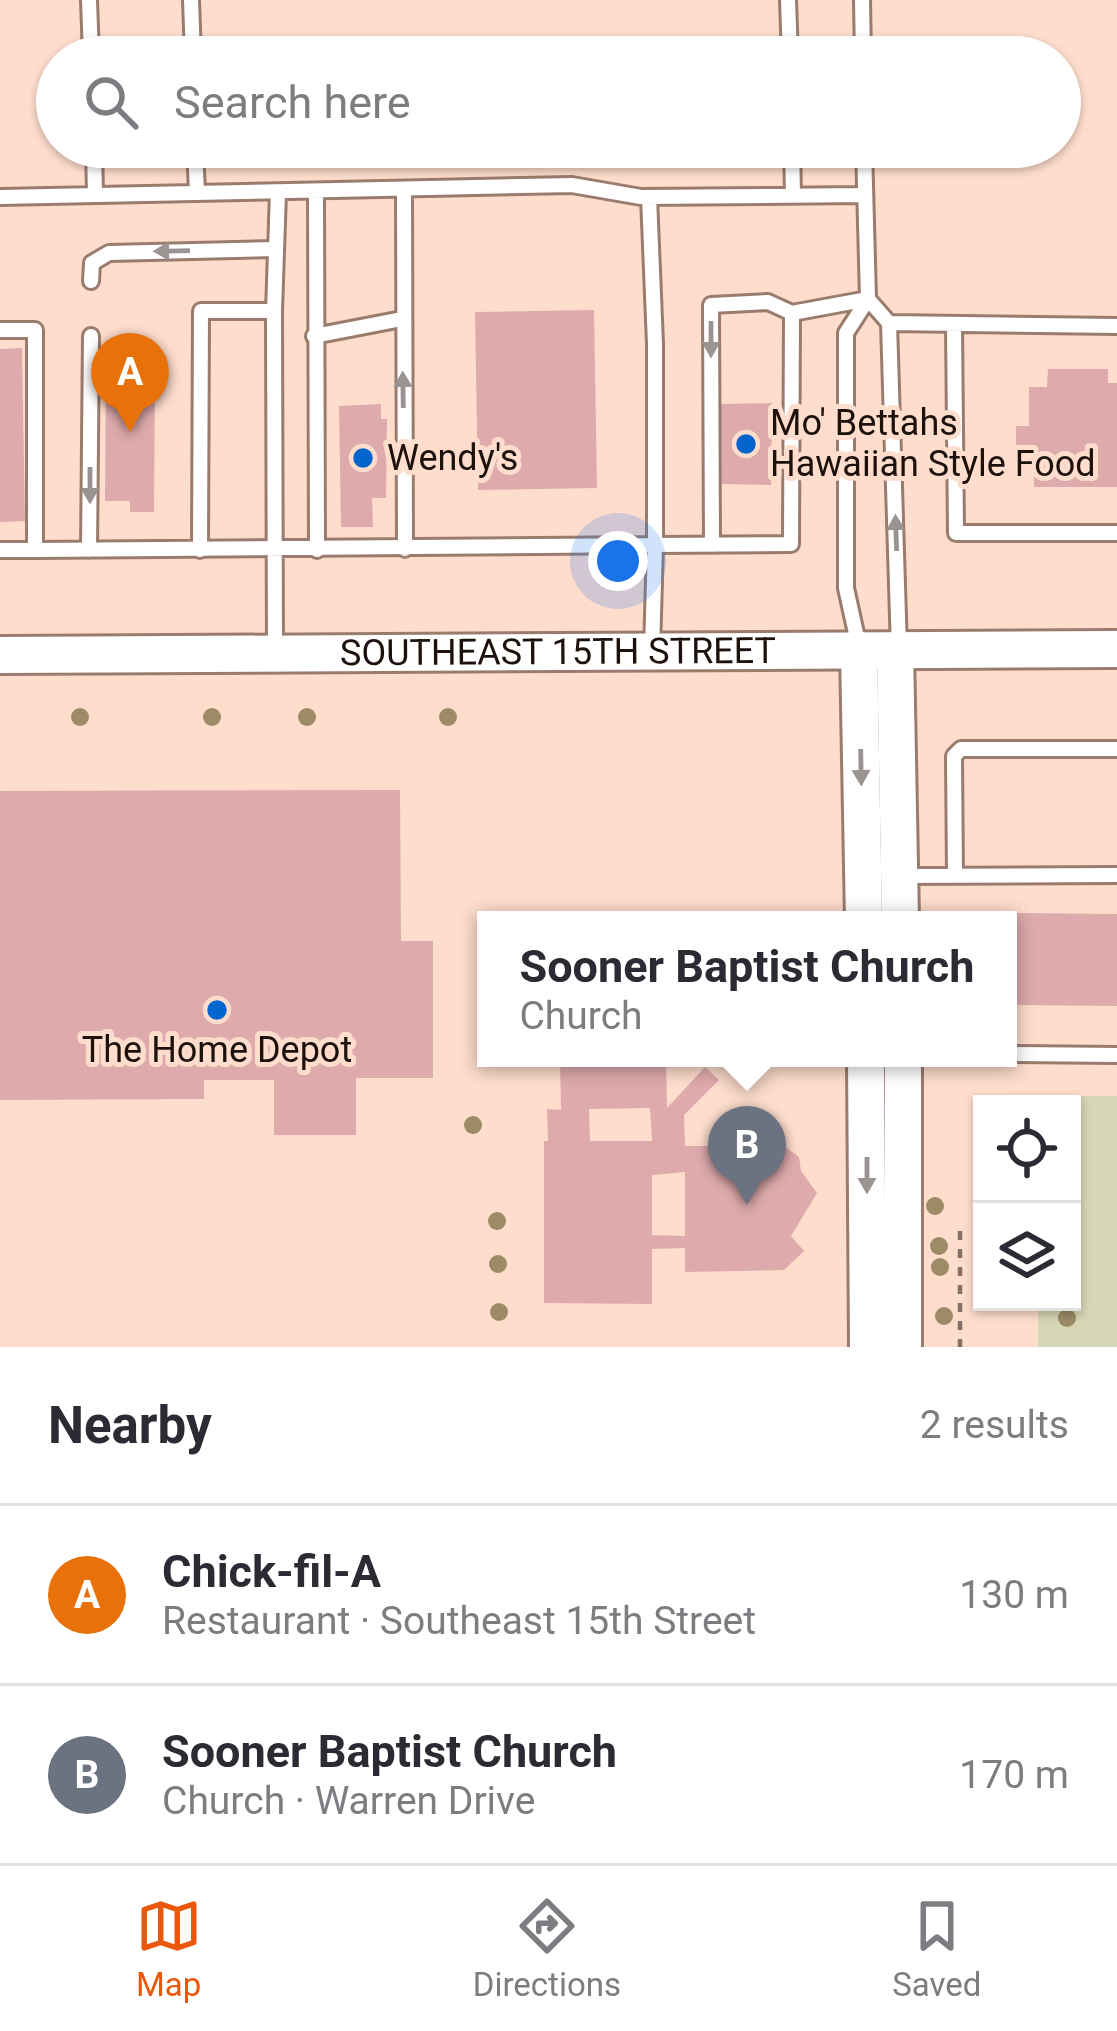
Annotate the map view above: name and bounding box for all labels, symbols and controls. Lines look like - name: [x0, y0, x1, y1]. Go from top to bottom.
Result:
- search box: [36, 36, 1081, 168]
- icon: search: [78, 69, 144, 135]
- text: Search here: [174, 76, 411, 129]
- one-way arrow: [152, 242, 190, 261]
- one-way arrow: [701, 321, 721, 359]
- pin: A: [91, 333, 169, 432]
- one-way arrow: [394, 370, 413, 408]
- place label: Mo' Bettahs Hawaiian Style Food: [770, 402, 1096, 485]
- marker: Mo' Bettahs Hawaiian Style Food: [733, 431, 759, 457]
- place label: Wendy's: [387, 437, 518, 479]
- marker: Wendy's: [350, 445, 376, 471]
- one-way arrow: [80, 467, 100, 505]
- one-way arrow: [886, 513, 905, 551]
- your location: [588, 531, 648, 591]
- street label: SOUTHEAST 15TH STREET: [340, 630, 776, 674]
- one-way arrow: [852, 749, 871, 787]
- popup: [477, 911, 1017, 1067]
- text: Sooner Baptist Church: [519, 940, 975, 993]
- text: Church: [519, 993, 643, 1039]
- marker: The Home Depot: [204, 997, 230, 1023]
- place label: The Home Depot: [82, 1029, 352, 1071]
- map controls: [973, 1095, 1081, 1311]
- button: locate: [973, 1095, 1081, 1203]
- pin: B: [708, 1106, 786, 1205]
- one-way arrow: [857, 1157, 877, 1195]
- button: layers: [973, 1203, 1081, 1311]
- text: Nearby: [48, 1396, 212, 1455]
- text: 2 results: [920, 1402, 1069, 1448]
- text: Chick-fil-A: [162, 1545, 381, 1598]
- text: A: [74, 1572, 100, 1618]
- text: 130 m: [959, 1572, 1069, 1618]
- text: Restaurant · Southeast 15th Street: [162, 1598, 756, 1644]
- text: Sooner Baptist Church: [162, 1725, 617, 1778]
- text: B: [75, 1752, 99, 1798]
- text: 170 m: [959, 1752, 1069, 1798]
- text: Church · Warren Drive: [162, 1778, 535, 1824]
- tab: Map: [136, 1893, 202, 2004]
- tab: Directions: [473, 1893, 621, 2004]
- tab: Saved: [892, 1893, 981, 2004]

